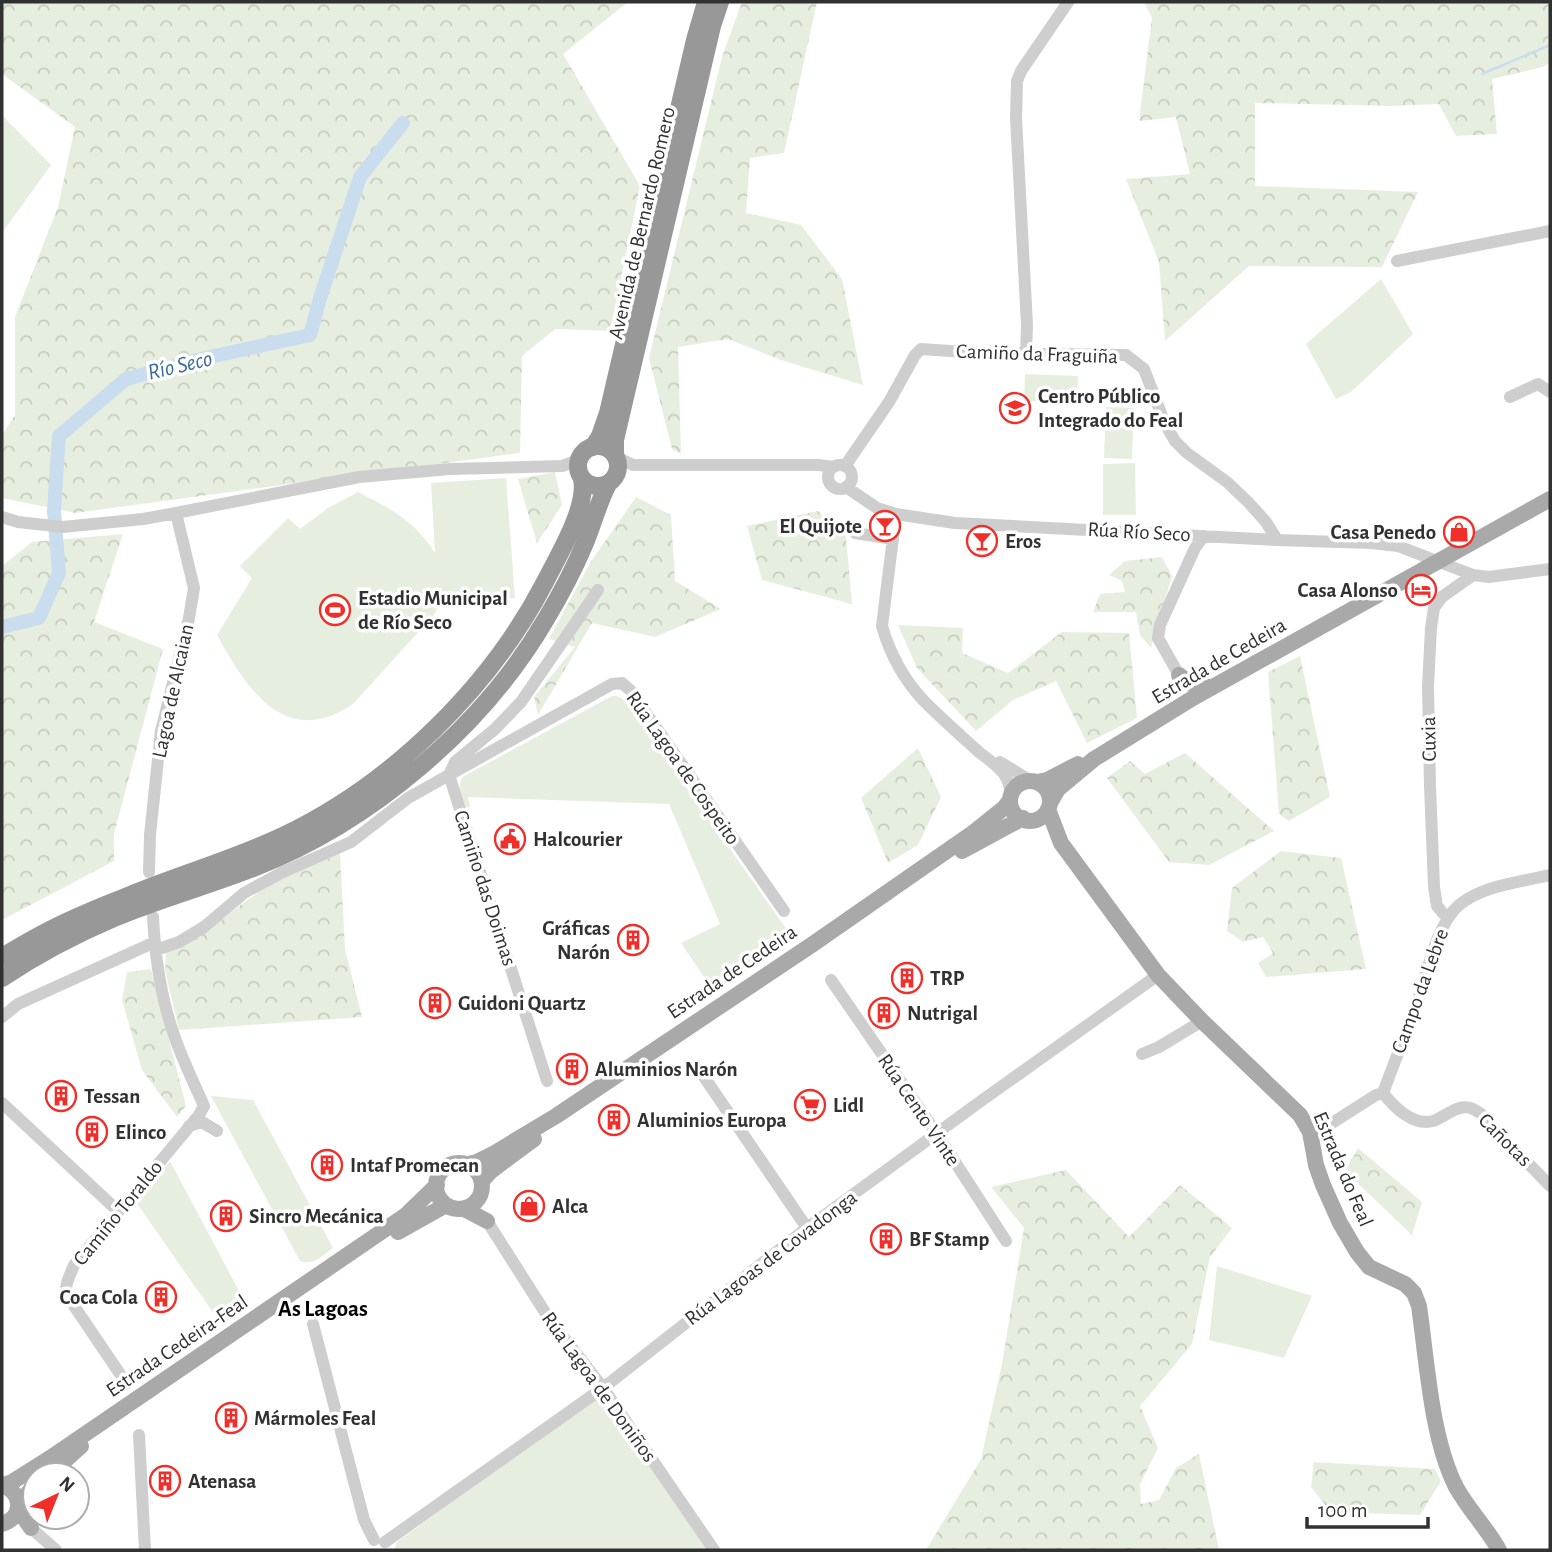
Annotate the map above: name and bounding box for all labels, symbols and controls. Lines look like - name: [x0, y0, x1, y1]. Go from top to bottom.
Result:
- street label: Avenida de Bernardo Romero: [605, 105, 679, 341]
- street label: Camiño da Fraguiña: [956, 341, 1119, 367]
- water label: Río Seco: [145, 347, 215, 385]
- place label: Centro Público Integrado do Feal: [1038, 386, 1183, 431]
- school or university icon: Centro Público Integrado do Feal: [998, 391, 1032, 425]
- bar icon: El Quijote: [868, 509, 902, 543]
- shop icon: Casa Penedo: [1442, 515, 1476, 549]
- place label: El Quijote: [779, 516, 862, 538]
- street label: Rúa Río Seco: [1087, 519, 1191, 545]
- place label: Casa Penedo: [1330, 522, 1436, 543]
- bar icon: Eros: [965, 524, 999, 558]
- place label: Eros: [1005, 531, 1041, 552]
- hotel icon: Casa Alonso: [1404, 573, 1438, 607]
- place label: Casa Alonso: [1298, 580, 1398, 601]
- place label: Estadio Municipal de Río Seco: [358, 588, 508, 633]
- sports icon: Estadio Municipal de Río Seco: [318, 593, 352, 627]
- street label: Estrada de Cedeira: [1148, 614, 1290, 708]
- street label: Lagoa de Alcaian: [149, 622, 197, 760]
- street label: Rúa Lagoa de Cospeito: [622, 687, 744, 849]
- street label: Cuxia: [1418, 716, 1440, 762]
- street label: Camiño das Doimas: [450, 808, 520, 968]
- public building icon: Halcourier: [493, 822, 527, 856]
- place label: Halcourier: [533, 829, 623, 850]
- place label: Gráficas Narón: [542, 918, 610, 963]
- street label: Estrada de Cedeira: [664, 921, 801, 1023]
- building icon: Gráficas Narón: [616, 923, 650, 957]
- street label: Campo da Lebre: [1388, 926, 1452, 1056]
- building icon: TRP: [890, 961, 924, 995]
- place label: TRP: [930, 968, 965, 989]
- building icon: Guidoni Quartz: [418, 986, 452, 1020]
- place label: Guidoni Quartz: [458, 993, 586, 1015]
- building icon: Nutrigal: [867, 996, 901, 1030]
- place label: Nutrigal: [907, 1003, 978, 1024]
- street label: Rúa Cento Vinte: [874, 1050, 964, 1170]
- building icon: Aluminios Narón: [555, 1052, 589, 1086]
- place label: Aluminios Narón: [595, 1059, 738, 1080]
- building icon: Tessan: [44, 1079, 78, 1113]
- place label: Tessan: [84, 1086, 140, 1107]
- supermarket icon: Lidl: [793, 1088, 827, 1122]
- place label: Lidl: [833, 1095, 864, 1116]
- building icon: Aluminios Europa: [597, 1103, 631, 1137]
- street label: Estrada do Feal: [1309, 1109, 1377, 1229]
- street label: Cañotas: [1474, 1109, 1536, 1171]
- place label: Aluminios Europa: [637, 1110, 787, 1131]
- building icon: Elinco: [75, 1115, 109, 1149]
- place label: Elinco: [115, 1122, 166, 1143]
- building icon: Intaf Promecan: [310, 1148, 344, 1182]
- place label: Intaf Promecan: [350, 1155, 479, 1176]
- street label: Camiño Toraldo: [69, 1156, 167, 1270]
- street label: Rúa Lagoas de Covadonga: [681, 1186, 861, 1329]
- shop icon: Alca: [512, 1189, 546, 1223]
- place label: Alca: [552, 1196, 588, 1217]
- building icon: Sincro Mecánica: [209, 1199, 243, 1233]
- place label: Sincro Mecánica: [249, 1206, 384, 1227]
- building icon: BF Stamp: [869, 1222, 903, 1256]
- place label: BF Stamp: [909, 1229, 989, 1250]
- building icon: Coca Cola: [144, 1280, 178, 1314]
- place label: Coca Cola: [59, 1287, 138, 1308]
- street label: Estrada Cedeira-Feal: [102, 1291, 252, 1401]
- district label: As Lagoas: [278, 1298, 368, 1321]
- street label: Rúa Lagoa de Doniños: [538, 1308, 660, 1466]
- building icon: Mármoles Feal: [214, 1401, 248, 1435]
- place label: Mármoles Feal: [254, 1408, 376, 1429]
- north arrow: [21, 1461, 91, 1531]
- building icon: Atenasa: [148, 1464, 182, 1498]
- place label: Atenasa: [188, 1471, 256, 1492]
- text: N: [55, 1473, 78, 1496]
- scale bar: [1307, 1486, 1428, 1530]
- text: 100 m: [1318, 1500, 1368, 1521]

